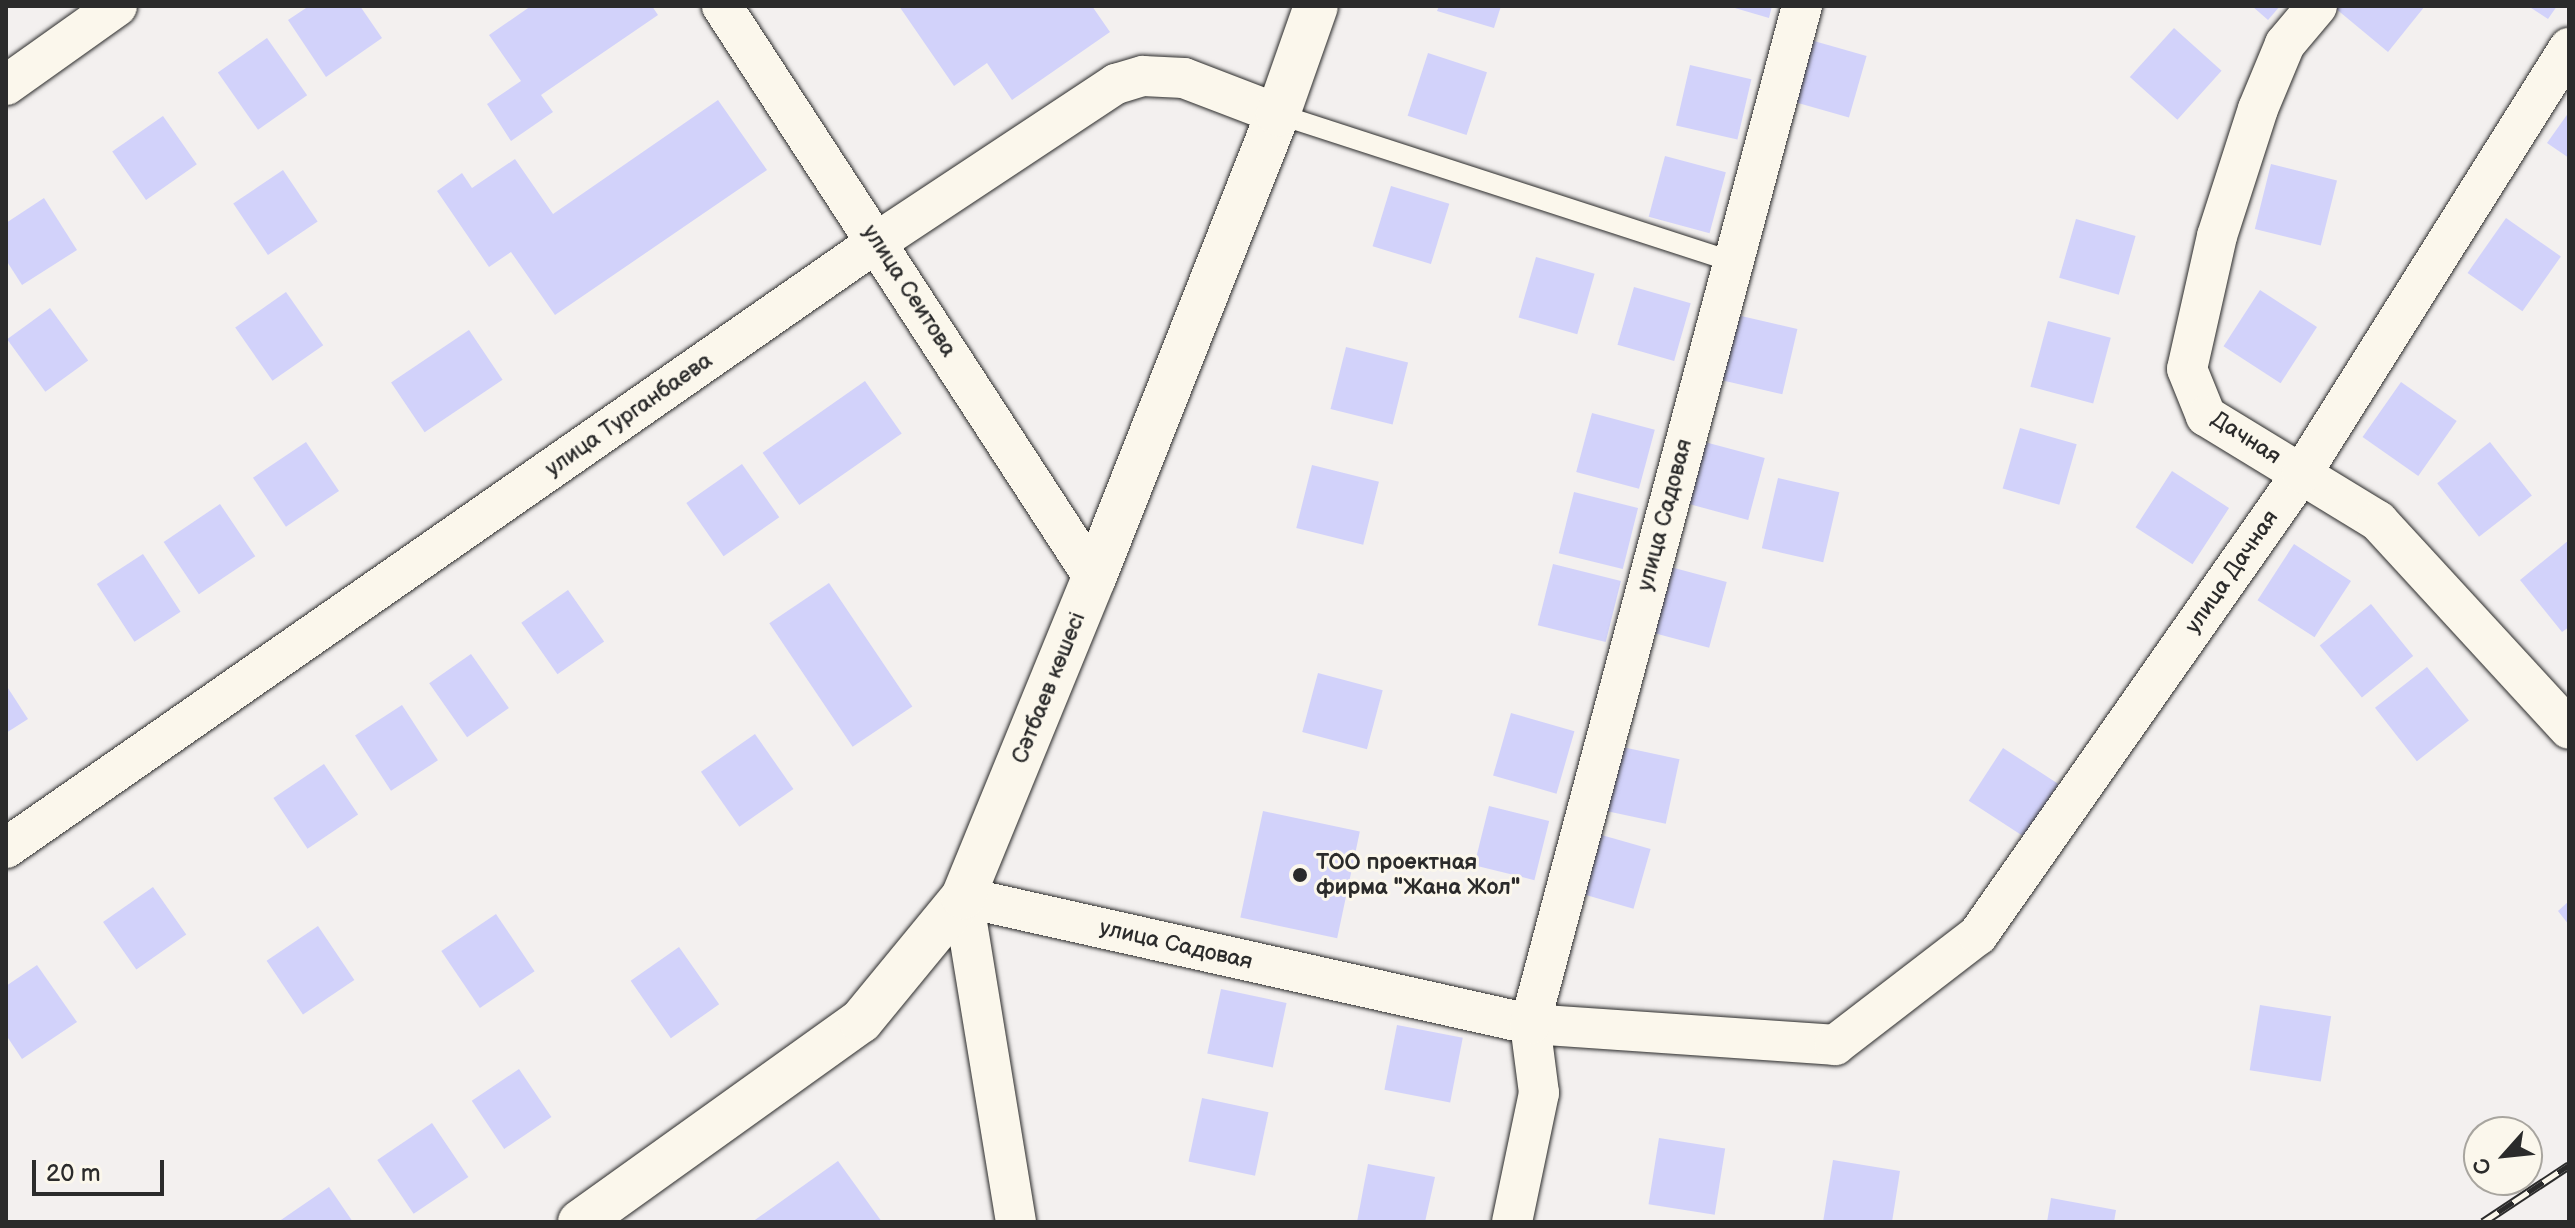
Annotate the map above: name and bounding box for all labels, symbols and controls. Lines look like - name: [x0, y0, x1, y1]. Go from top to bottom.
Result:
- street label: улица Сеитова: [857, 220, 961, 362]
- street label: улица Турганбаева: [541, 348, 717, 482]
- street label: Дачная: [2206, 406, 2286, 470]
- street label: улица Садовая: [1632, 436, 1698, 594]
- street label: улица Дачная: [2180, 505, 2284, 639]
- street label: Сәтбаев көшесі: [1007, 609, 1091, 767]
- place label: ТОО проектная фирма "Жана Жол": [1316, 849, 1520, 900]
- marker: ТОО проектная фирма "Жана Жол": [1291, 866, 1309, 884]
- street label: улица Садовая: [1097, 915, 1255, 975]
- north arrow: [2463, 1116, 2543, 1196]
- scale bar: [36, 1144, 168, 1194]
- text: С: [2467, 1153, 2498, 1179]
- text: 20 m: [46, 1159, 101, 1188]

